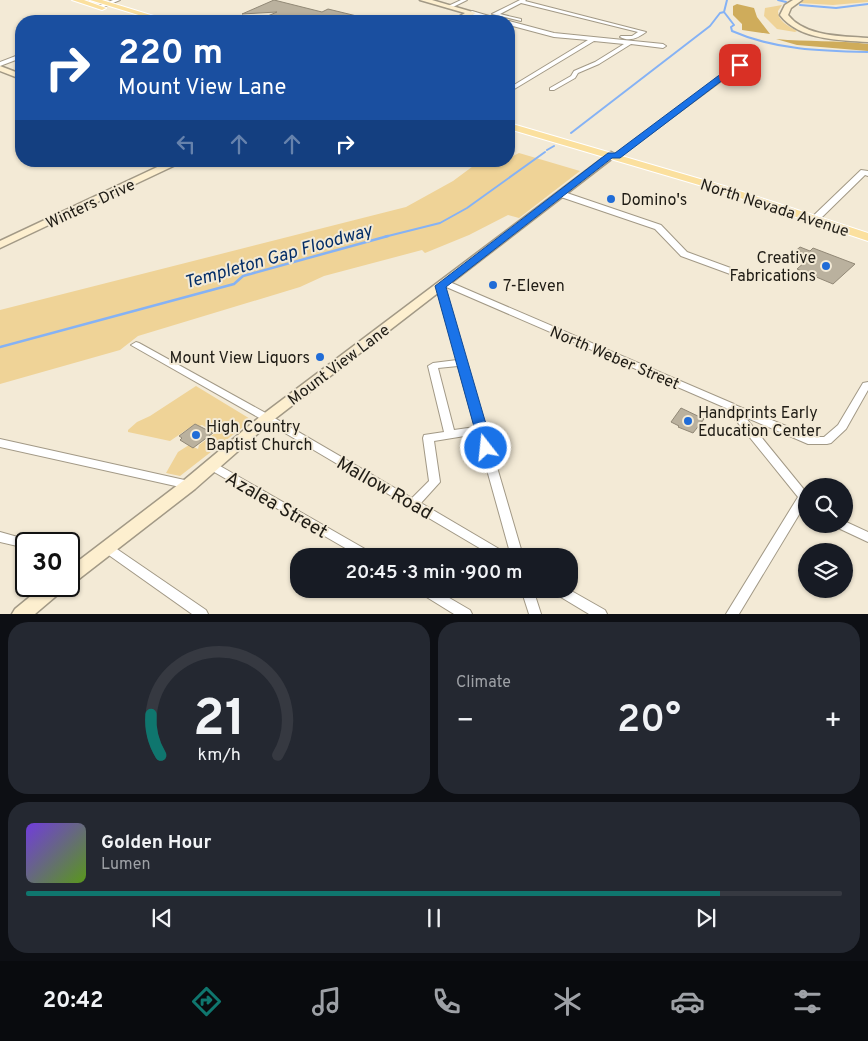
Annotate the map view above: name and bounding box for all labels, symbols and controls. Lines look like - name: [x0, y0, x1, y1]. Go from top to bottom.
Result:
- text: 220 m: [118, 32, 223, 76]
- icon: right: [35, 35, 100, 100]
- pin: [719, 44, 761, 86]
- icon: arrive: [726, 51, 754, 79]
- text: Mount View Lane: [118, 75, 286, 102]
- icon: left: [172, 130, 200, 158]
- icon: ahead: [225, 130, 253, 158]
- icon: ahead: [278, 130, 306, 158]
- icon: right: [331, 130, 359, 158]
- street label: Winters Drive: [43, 175, 139, 234]
- street label: North Nevada Avenue: [697, 175, 851, 242]
- place label: Domino's: [621, 191, 687, 211]
- marker: Domino's: [605, 193, 617, 205]
- water label: Templeton Gap Floodway: [182, 219, 377, 295]
- place label: Creative Fabrications: [730, 249, 816, 287]
- marker: Creative Fabrications: [820, 260, 832, 272]
- place label: 7-Eleven: [503, 277, 565, 297]
- marker: 7-Eleven: [487, 279, 499, 291]
- street label: Mount View Lane: [284, 321, 394, 410]
- street label: North Weber Street: [547, 323, 682, 395]
- place label: Mount View Liquors: [170, 349, 310, 369]
- marker: Mount View Liquors: [314, 351, 326, 363]
- place label: Handprints Early Education Center: [698, 404, 821, 442]
- marker: Handprints Early Education Center: [682, 415, 694, 427]
- place label: High Country Baptist Church: [206, 418, 312, 456]
- position arrow: [459, 421, 511, 473]
- marker: High Country Baptist Church: [190, 429, 202, 441]
- street label: Mallow Road: [332, 452, 436, 526]
- street label: Azalea Street: [220, 467, 332, 545]
- map controls: [798, 478, 853, 598]
- button: search: [798, 478, 853, 533]
- speed limit sign: 30: [15, 532, 80, 597]
- button: layers: [798, 543, 853, 598]
- text: 20:45 · 3 min · 900 m: [345, 561, 523, 585]
- text: Climate: [456, 673, 511, 693]
- text: 21: [193, 688, 245, 754]
- text: 20°: [617, 697, 681, 746]
- text: −: [456, 704, 474, 740]
- text: +: [824, 704, 842, 740]
- text: km/h: [197, 744, 241, 767]
- text: Golden Hour: [101, 831, 212, 855]
- text: Lumen: [101, 855, 151, 875]
- icon: previous: [148, 904, 176, 932]
- icon: pause: [420, 904, 448, 932]
- icon: next: [692, 904, 720, 932]
- icon: directions: [189, 984, 224, 1019]
- icon: music: [309, 984, 344, 1019]
- icon: phone: [429, 984, 464, 1019]
- icon: climate: [550, 984, 585, 1019]
- icon: car: [670, 984, 705, 1019]
- icon: filters: [790, 984, 825, 1019]
- text: 20:42: [43, 988, 104, 1015]

